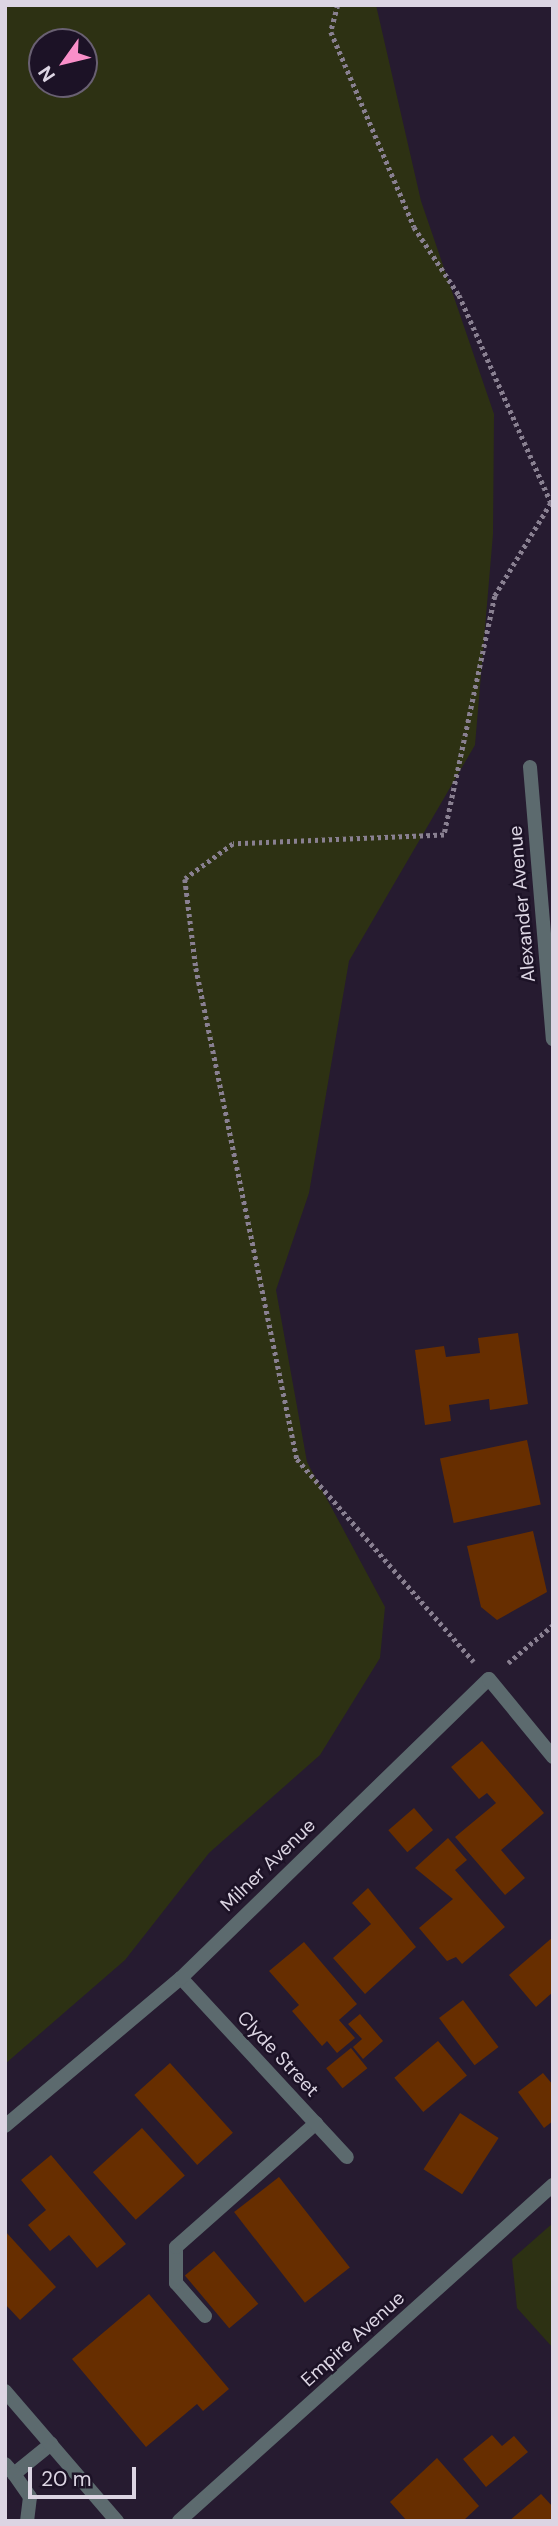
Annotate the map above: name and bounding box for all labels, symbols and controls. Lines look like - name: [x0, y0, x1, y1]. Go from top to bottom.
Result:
- north arrow: [28, 28, 98, 98]
- text: N: [33, 61, 61, 87]
- street label: Alexander Avenue: [504, 825, 540, 983]
- street label: Milner Avenue: [216, 1814, 320, 1916]
- street label: Clyde Street: [232, 2006, 324, 2102]
- street label: Empire Avenue: [297, 2287, 409, 2391]
- scale bar: [32, 2452, 140, 2496]
- text: 20 m: [41, 2465, 92, 2493]

